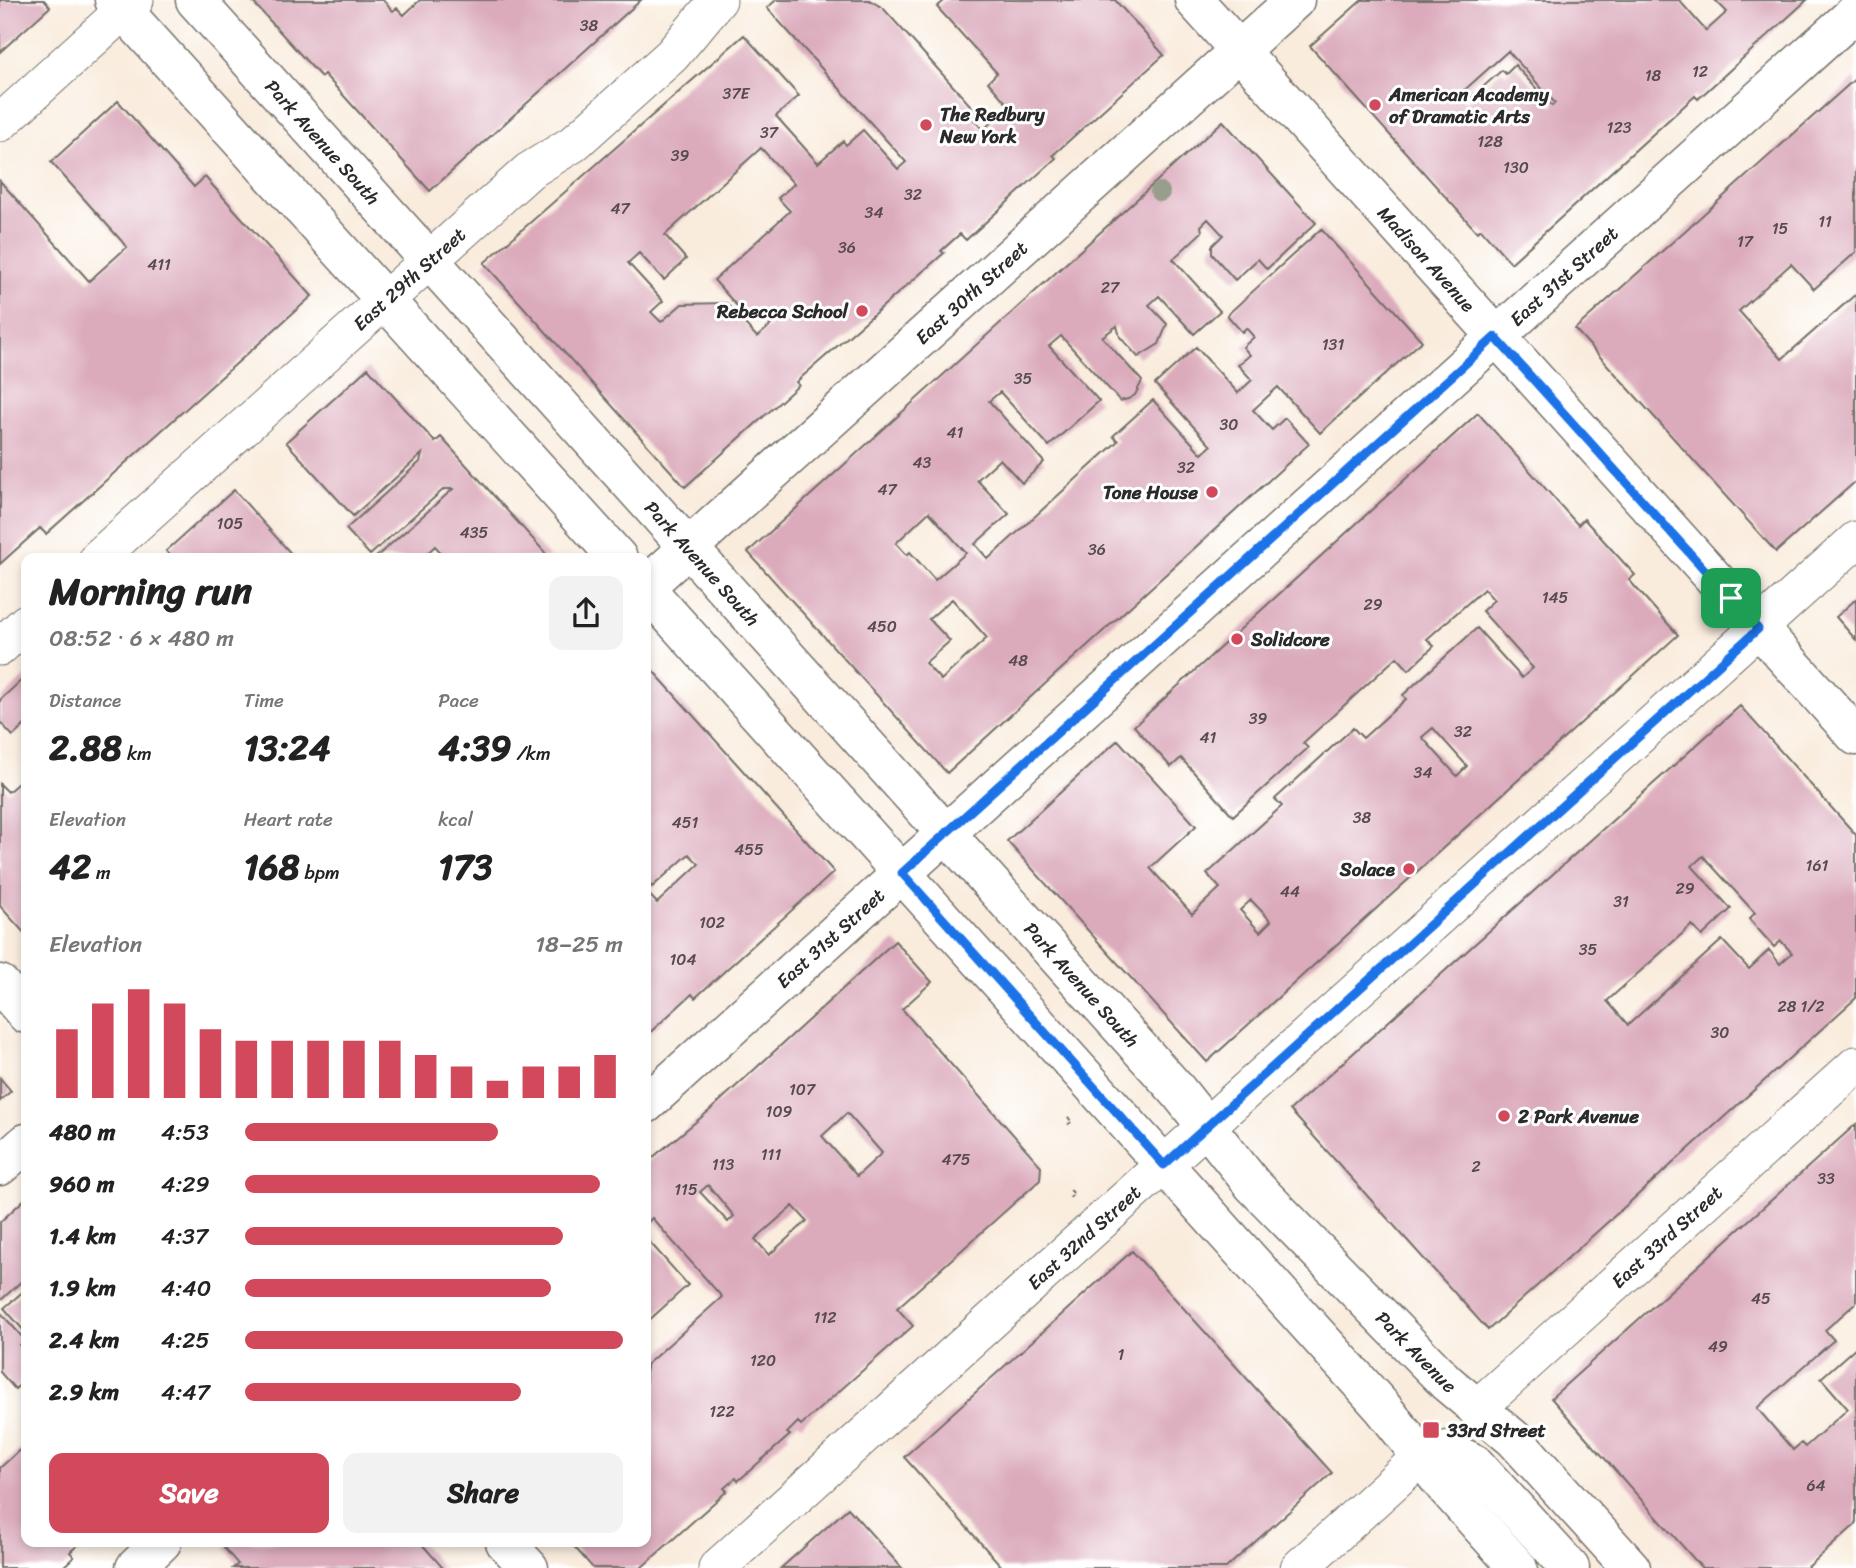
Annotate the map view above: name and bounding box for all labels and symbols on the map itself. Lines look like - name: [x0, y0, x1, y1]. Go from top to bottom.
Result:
- house number: 38: [580, 11, 599, 40]
- house number: 12: [1692, 57, 1708, 86]
- house number: 18: [1645, 61, 1662, 90]
- street label: Park Avenue South: [257, 72, 388, 213]
- place label: American Academy of Dramatic Arts: [1388, 78, 1550, 133]
- house number: 37E: [723, 79, 751, 108]
- marker: American Academy of Dramatic Arts: [1367, 97, 1383, 113]
- place label: The Redbury New York: [939, 98, 1046, 153]
- house number: 123: [1607, 113, 1632, 142]
- marker: The Redbury New York: [918, 117, 934, 133]
- house number: 37: [760, 118, 779, 147]
- house number: 128: [1477, 127, 1503, 156]
- house number: 39: [671, 141, 689, 170]
- house number: 130: [1503, 153, 1529, 182]
- house number: 32: [904, 180, 922, 209]
- house number: 47: [610, 194, 630, 223]
- house number: 34: [865, 198, 883, 227]
- street label: Madison Avenue: [1369, 198, 1484, 320]
- house number: 11: [1818, 207, 1832, 236]
- house number: 15: [1772, 214, 1789, 243]
- street label: East 31st Street: [1502, 218, 1626, 335]
- street label: East 29th Street: [345, 219, 474, 339]
- house number: 17: [1737, 227, 1754, 256]
- house number: 36: [838, 233, 856, 262]
- street label: East 30th Street: [907, 233, 1036, 353]
- house number: 411: [147, 250, 171, 279]
- house number: 27: [1101, 273, 1120, 302]
- place label: Rebecca School: [716, 295, 849, 328]
- marker: Rebecca School: [854, 303, 870, 319]
- house number: 131: [1322, 330, 1344, 359]
- house number: 35: [1014, 364, 1033, 393]
- house number: 30: [1220, 410, 1238, 439]
- house number: 41: [947, 418, 964, 447]
- house number: 43: [913, 448, 932, 477]
- house number: 32: [1177, 453, 1195, 482]
- house number: 47: [877, 475, 897, 504]
- place label: Tone House: [1103, 476, 1198, 509]
- marker: Tone House: [1204, 484, 1220, 500]
- street label: Park Avenue South: [636, 493, 768, 634]
- house number: 105: [217, 509, 244, 538]
- house number: 435: [460, 518, 489, 547]
- house number: 36: [1088, 535, 1106, 564]
- pin: [1701, 568, 1761, 628]
- house number: 145: [1542, 583, 1569, 612]
- house number: 29: [1363, 590, 1383, 619]
- house number: 450: [867, 612, 897, 641]
- place label: Solidcore: [1250, 623, 1330, 656]
- marker: Solidcore: [1229, 631, 1245, 647]
- house number: 48: [1008, 646, 1028, 675]
- house number: 39: [1249, 704, 1267, 733]
- house number: 32: [1454, 717, 1472, 746]
- house number: 41: [1200, 723, 1217, 752]
- house number: 34: [1414, 758, 1432, 787]
- house number: 38: [1353, 803, 1372, 832]
- house number: 451: [672, 808, 698, 837]
- house number: 455: [734, 835, 764, 864]
- house number: 161: [1806, 851, 1829, 880]
- place label: Solace: [1339, 853, 1396, 886]
- marker: Solace: [1401, 861, 1417, 877]
- house number: 29: [1675, 874, 1695, 903]
- house number: 44: [1280, 877, 1300, 906]
- street label: East 31st Street: [768, 880, 893, 997]
- house number: 31: [1613, 887, 1629, 916]
- house number: 102: [699, 908, 725, 937]
- street label: Park Avenue South: [1016, 914, 1147, 1055]
- house number: 35: [1579, 935, 1598, 964]
- house number: 104: [670, 945, 696, 974]
- house number: 28 1/2: [1777, 992, 1825, 1021]
- house number: 30: [1711, 1018, 1729, 1047]
- house number: 107: [789, 1075, 816, 1104]
- house number: 109: [766, 1097, 793, 1126]
- place label: 2 Park Avenue: [1517, 1100, 1639, 1133]
- marker: 2 Park Avenue: [1496, 1108, 1512, 1124]
- house number: 111: [761, 1140, 781, 1169]
- house number: 475: [942, 1145, 971, 1174]
- house number: 113: [712, 1150, 734, 1179]
- house number: 2: [1471, 1152, 1481, 1181]
- house number: 33: [1817, 1164, 1835, 1193]
- house number: 115: [674, 1175, 698, 1204]
- street label: East 32nd Street: [1019, 1177, 1149, 1298]
- street label: East 33rd Street: [1603, 1177, 1730, 1297]
- house number: 45: [1751, 1284, 1771, 1313]
- house number: 112: [814, 1303, 836, 1332]
- street label: Park Avenue: [1367, 1303, 1464, 1402]
- house number: 49: [1708, 1332, 1728, 1361]
- house number: 1: [1118, 1340, 1125, 1369]
- house number: 120: [750, 1346, 776, 1375]
- house number: 122: [709, 1397, 735, 1426]
- place label: 33rd Street: [1446, 1414, 1547, 1447]
- marker: 33rd Street: [1421, 1420, 1441, 1440]
- house number: 64: [1806, 1471, 1826, 1500]

